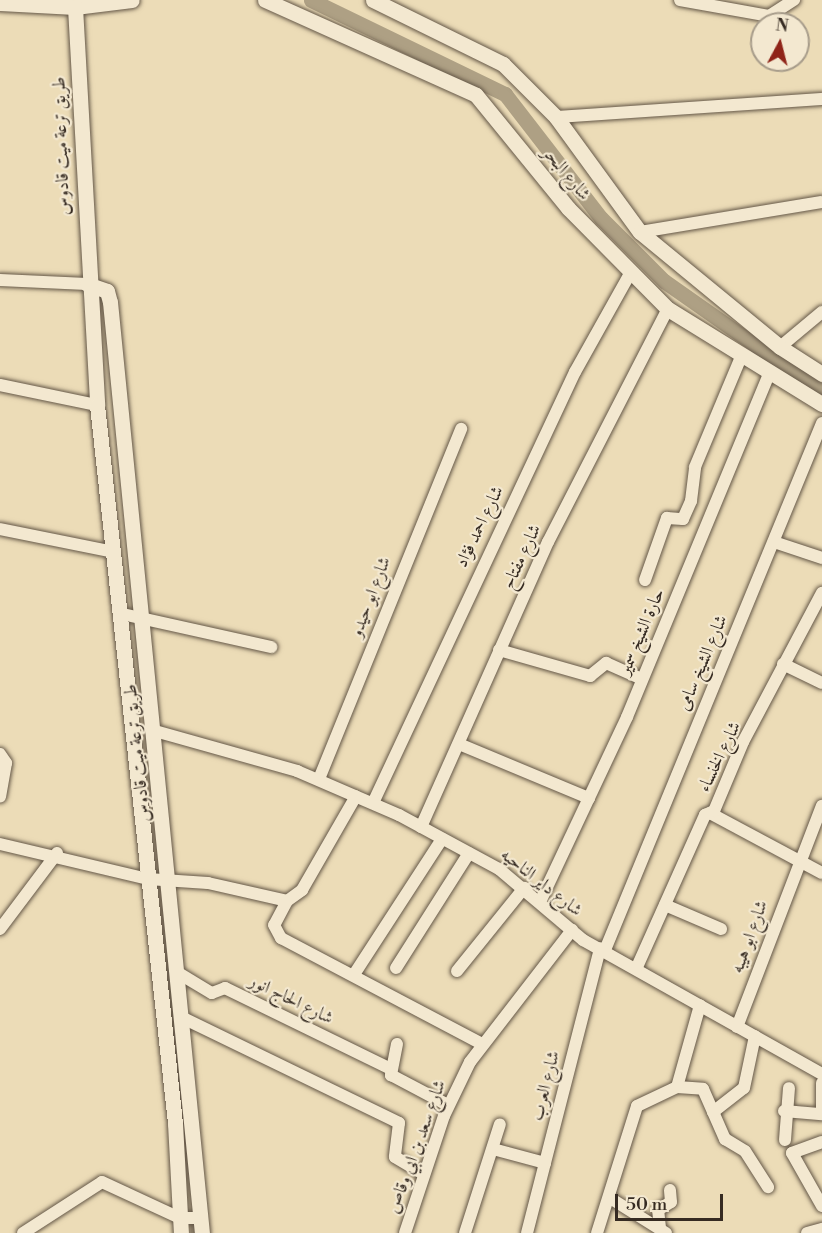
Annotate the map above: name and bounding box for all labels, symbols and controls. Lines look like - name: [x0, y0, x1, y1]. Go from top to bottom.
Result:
- north arrow: [750, 12, 810, 72]
- text: N: [774, 15, 789, 37]
- street label: طريق ترعة ميت قادوس: [49, 76, 75, 216]
- street label: شارع البحر: [537, 143, 595, 205]
- street label: شارع احمد فؤاد: [451, 483, 509, 571]
- street label: شارع مفتاح: [498, 521, 546, 593]
- street label: شارع ابو حيدو: [346, 554, 396, 640]
- street label: حارة الشيخ سمير: [614, 585, 670, 679]
- street label: شارع الشيخ سامى: [673, 612, 733, 714]
- street label: طريق ترعة ميت قادوس: [120, 683, 156, 823]
- street label: شارع الخنساء: [694, 718, 746, 796]
- street label: شارع داير الناحيه: [496, 844, 586, 922]
- street label: شارع ابو هيبه: [727, 898, 773, 976]
- street label: شارع الحاج انور: [246, 970, 336, 1030]
- street label: شارع العرب: [527, 1049, 565, 1123]
- street label: شارع سعد بن ابي وقاص: [383, 1077, 451, 1217]
- scale bar: [618, 1182, 726, 1220]
- text: 50 m: [626, 1193, 667, 1216]

